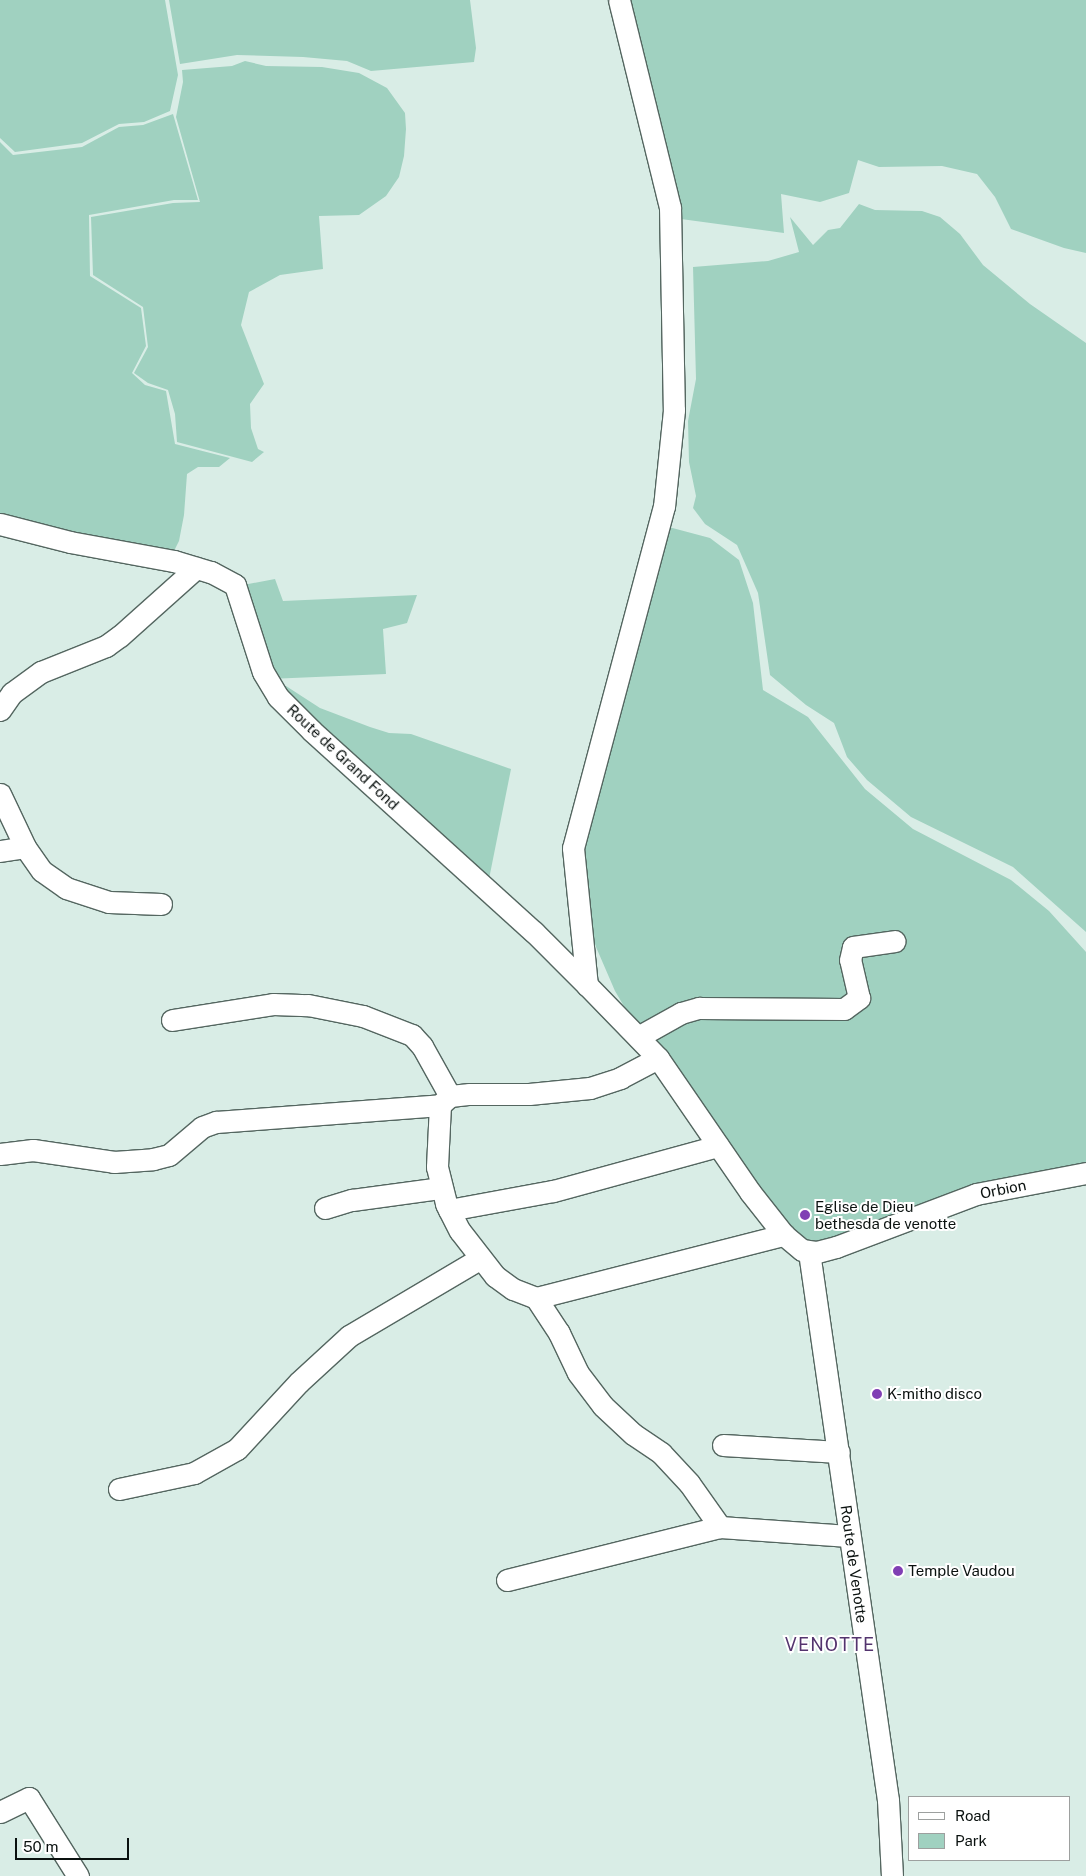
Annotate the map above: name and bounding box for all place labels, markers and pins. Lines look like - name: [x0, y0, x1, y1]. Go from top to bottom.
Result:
- place label: Eglise de Dieu bethesda de venotte: [815, 1197, 957, 1232]
- marker: Eglise de Dieu bethesda de venotte: [799, 1209, 811, 1221]
- place label: K-mitho disco: [887, 1385, 982, 1403]
- marker: K-mitho disco: [871, 1388, 883, 1400]
- place label: Temple Vaudou: [908, 1562, 1015, 1580]
- marker: Temple Vaudou: [892, 1565, 904, 1577]

